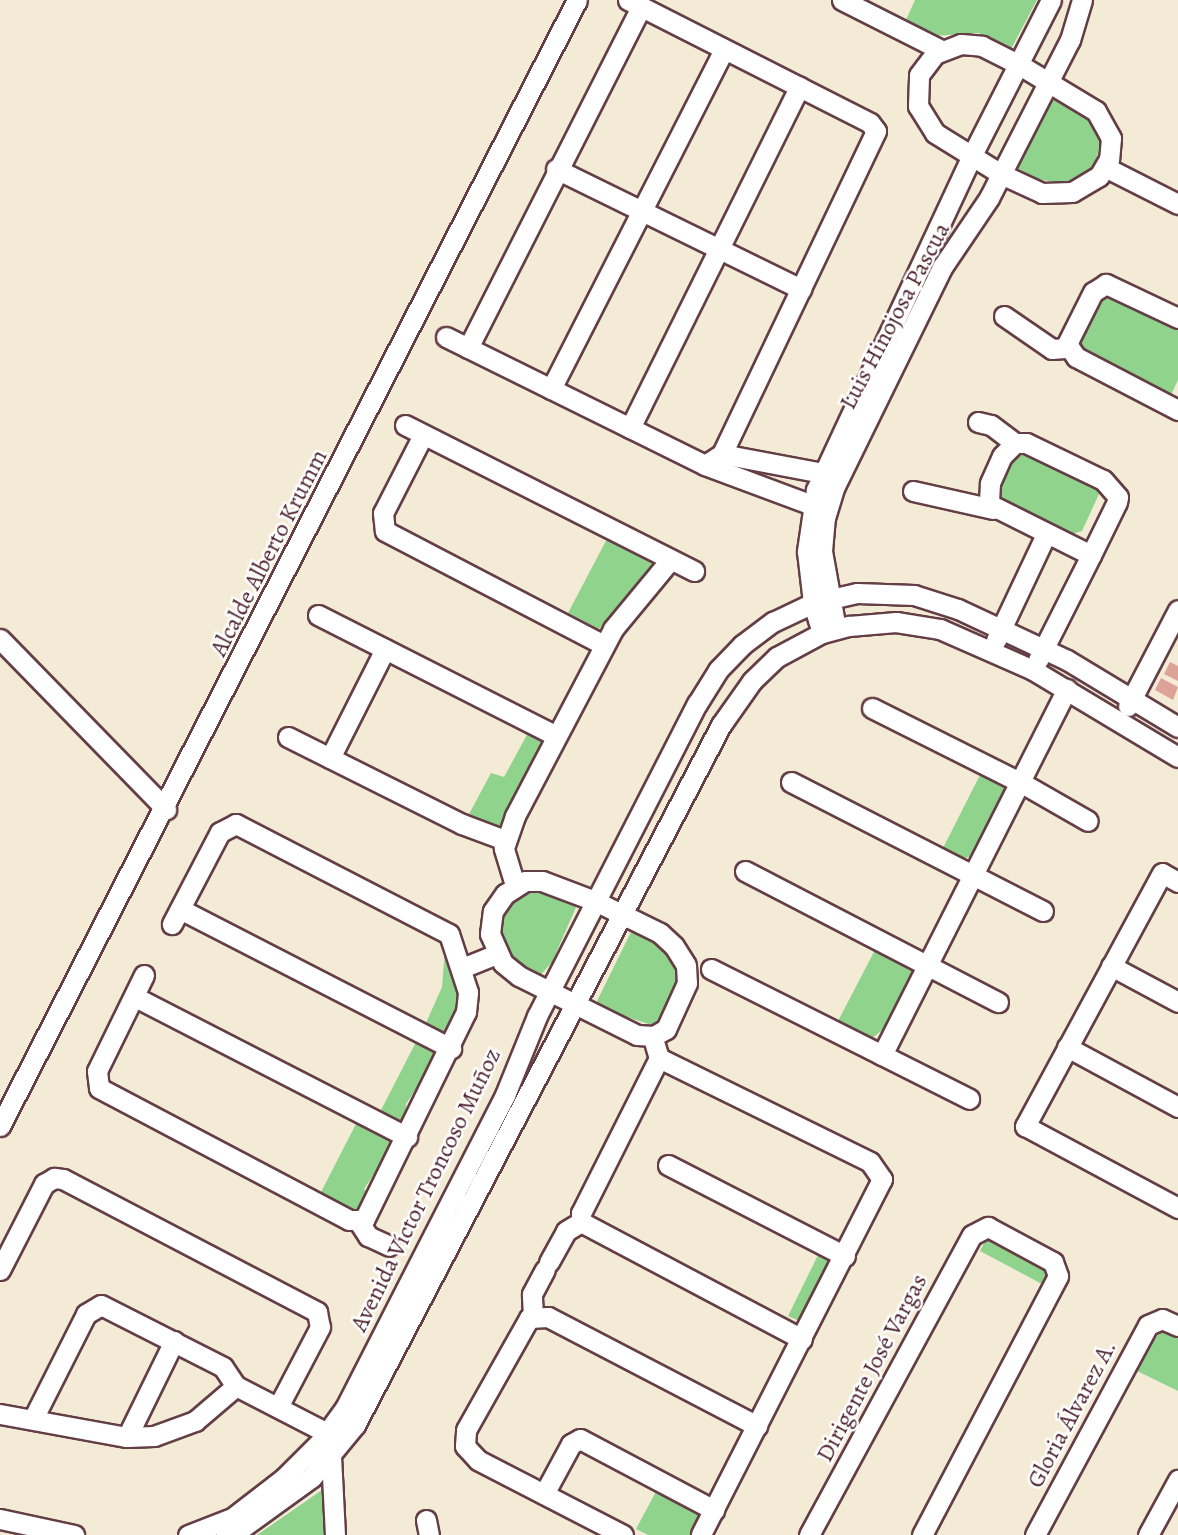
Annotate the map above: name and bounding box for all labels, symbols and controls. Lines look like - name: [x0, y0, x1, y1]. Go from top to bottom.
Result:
- street label: Luis Hinojosa Pascua: [834, 218, 956, 414]
- street label: Alcalde Alberto Krumm: [204, 445, 334, 661]
- street label: Avenida Víctor Troncoso Muñoz: [345, 1044, 507, 1336]
- street label: Dirigente José Vargas: [810, 1269, 934, 1467]
- street label: Gloria Álvarez A.: [1021, 1335, 1123, 1493]

